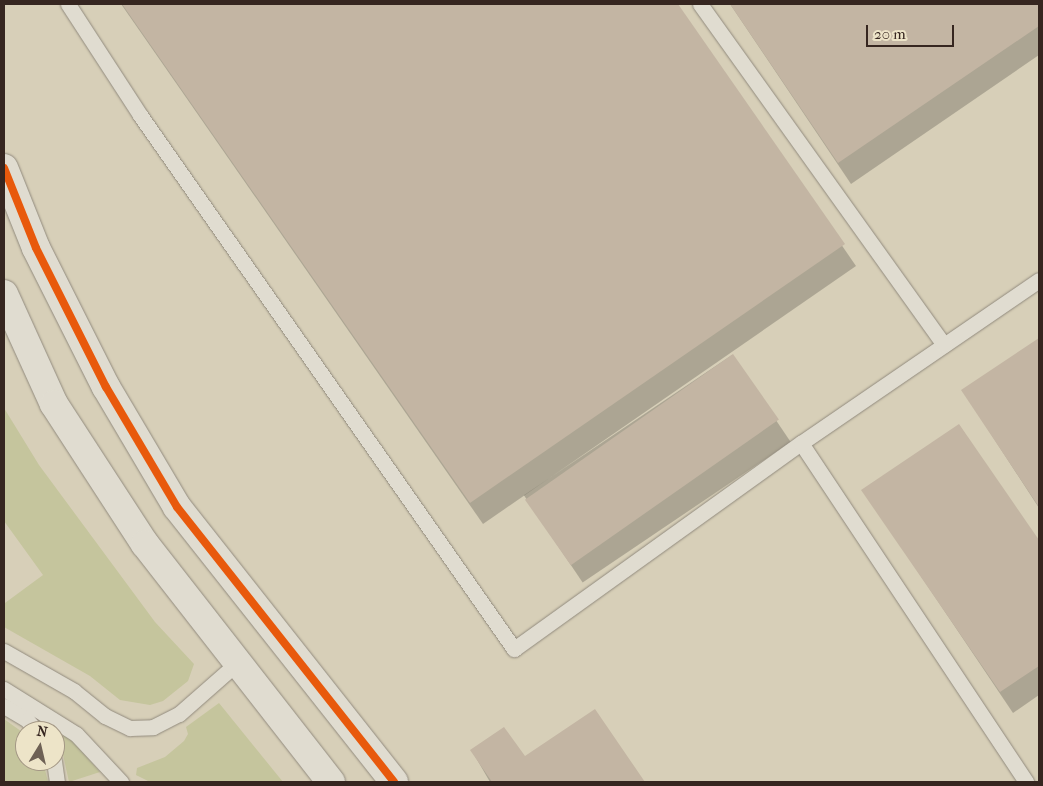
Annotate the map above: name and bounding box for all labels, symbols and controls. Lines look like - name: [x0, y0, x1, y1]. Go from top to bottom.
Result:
- scale bar: [868, 15, 956, 47]
- text: 20 m: [874, 25, 906, 43]
- north arrow: [15, 721, 65, 771]
- text: N: [36, 722, 49, 741]

